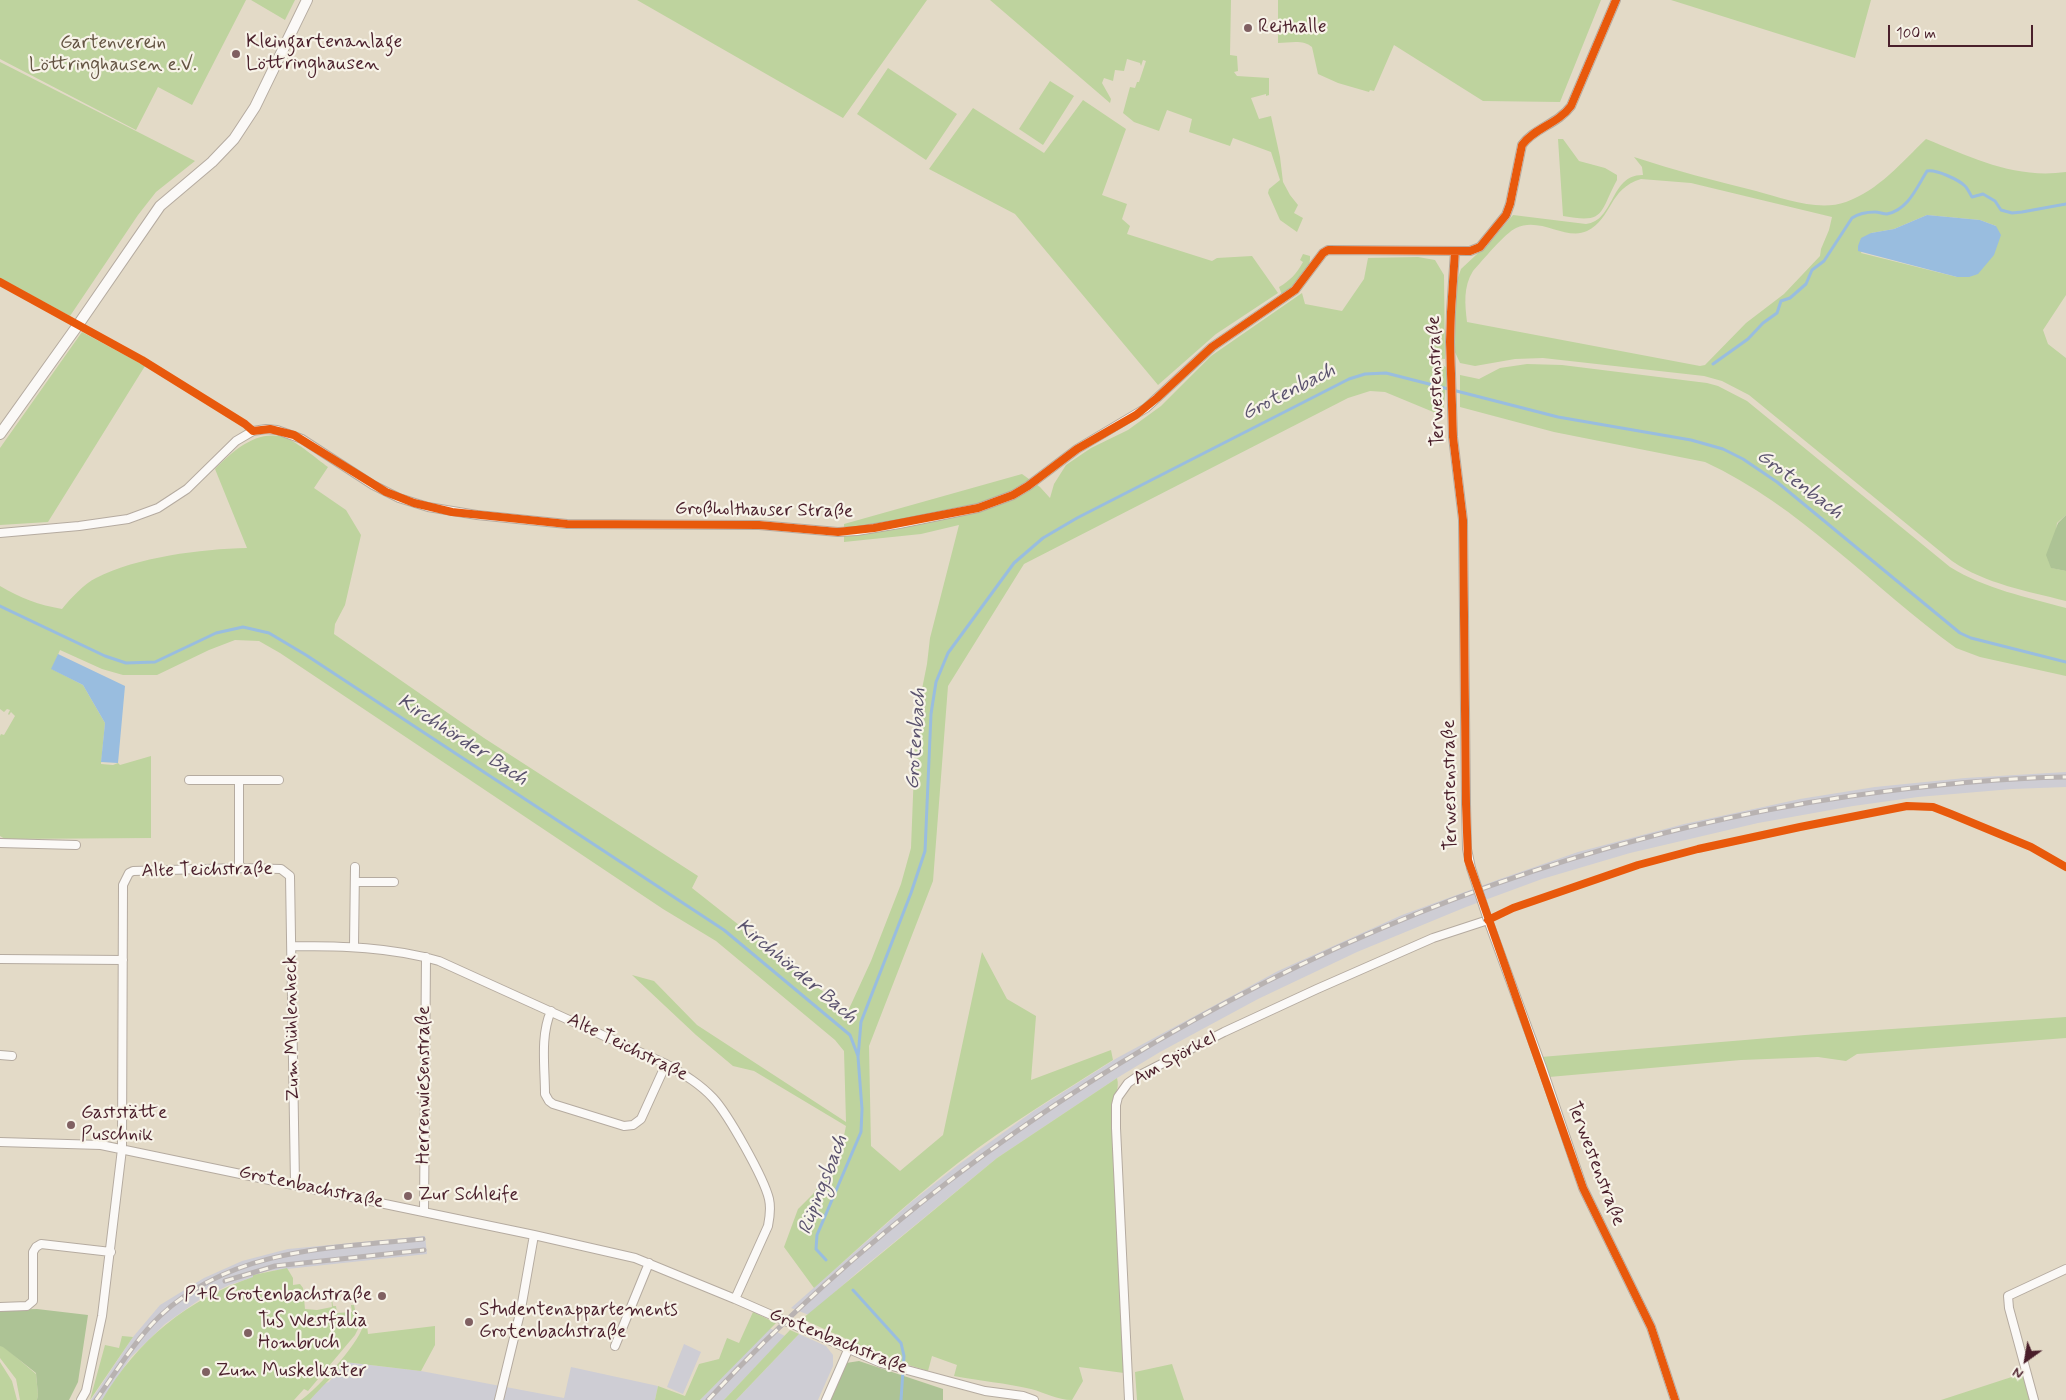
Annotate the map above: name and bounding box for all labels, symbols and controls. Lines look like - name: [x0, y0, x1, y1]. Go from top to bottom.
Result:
- scale bar: [1891, 15, 2036, 47]
- place label: Reithalle: [1258, 17, 1326, 39]
- marker: Reithalle: [1242, 22, 1254, 34]
- text: 100 m: [1896, 24, 1936, 44]
- place label: Kleingartenanlage Löttringhausen: [246, 32, 402, 76]
- park label: Gartenverein Löttringhausen e.V.: [29, 33, 197, 77]
- marker: Kleingartenanlage Löttringhausen: [230, 48, 242, 60]
- street label: Terwestenstraße: [1423, 315, 1451, 447]
- water label: Grotenbach: [1238, 359, 1340, 427]
- water label: Grotenbach: [1751, 445, 1847, 525]
- street label: Großholthauser Straße: [675, 498, 853, 524]
- water label: Grotenbach: [901, 687, 933, 791]
- water label: Kirchhörder Bach: [392, 690, 532, 792]
- street label: Terwestenstraße: [1438, 719, 1464, 851]
- street label: Alte Teichstraße: [141, 858, 273, 884]
- water label: Kirchhörder Bach: [731, 915, 861, 1029]
- street label: Zum Mühlenheck: [280, 955, 306, 1101]
- street label: Herrenwiesenstraße: [414, 1006, 436, 1164]
- street label: Alte Teichstraße: [563, 1009, 691, 1087]
- street label: Am Spörkel: [1129, 1027, 1221, 1091]
- street label: Terwestenstraße: [1561, 1099, 1629, 1229]
- place label: Gaststätte Puschnik: [81, 1103, 167, 1147]
- marker: Gaststätte Puschnik: [65, 1119, 77, 1131]
- water label: Rüpingsbach: [794, 1132, 854, 1238]
- street label: Grotenbachstraße: [237, 1162, 385, 1214]
- place label: Zur Schleife: [418, 1185, 519, 1207]
- marker: Zur Schleife: [402, 1190, 414, 1202]
- place label: P+R Grotenbachstraße: [184, 1285, 372, 1307]
- marker: P+R Grotenbachstraße: [376, 1290, 388, 1302]
- place label: Studentenappartements Grotenbachstraße: [479, 1300, 678, 1344]
- street label: Grotenbachstraße: [765, 1304, 911, 1380]
- place label: TuS Westfalia Hombruch: [258, 1311, 367, 1355]
- marker: Studentenappartements Grotenbachstraße: [463, 1316, 475, 1328]
- marker: TuS Westfalia Hombruch: [242, 1327, 254, 1339]
- north arrow: [2001, 1335, 2051, 1385]
- place label: Zum Muskelkater: [216, 1361, 367, 1383]
- text: N: [2009, 1363, 2027, 1383]
- marker: Zum Muskelkater: [200, 1366, 212, 1378]

